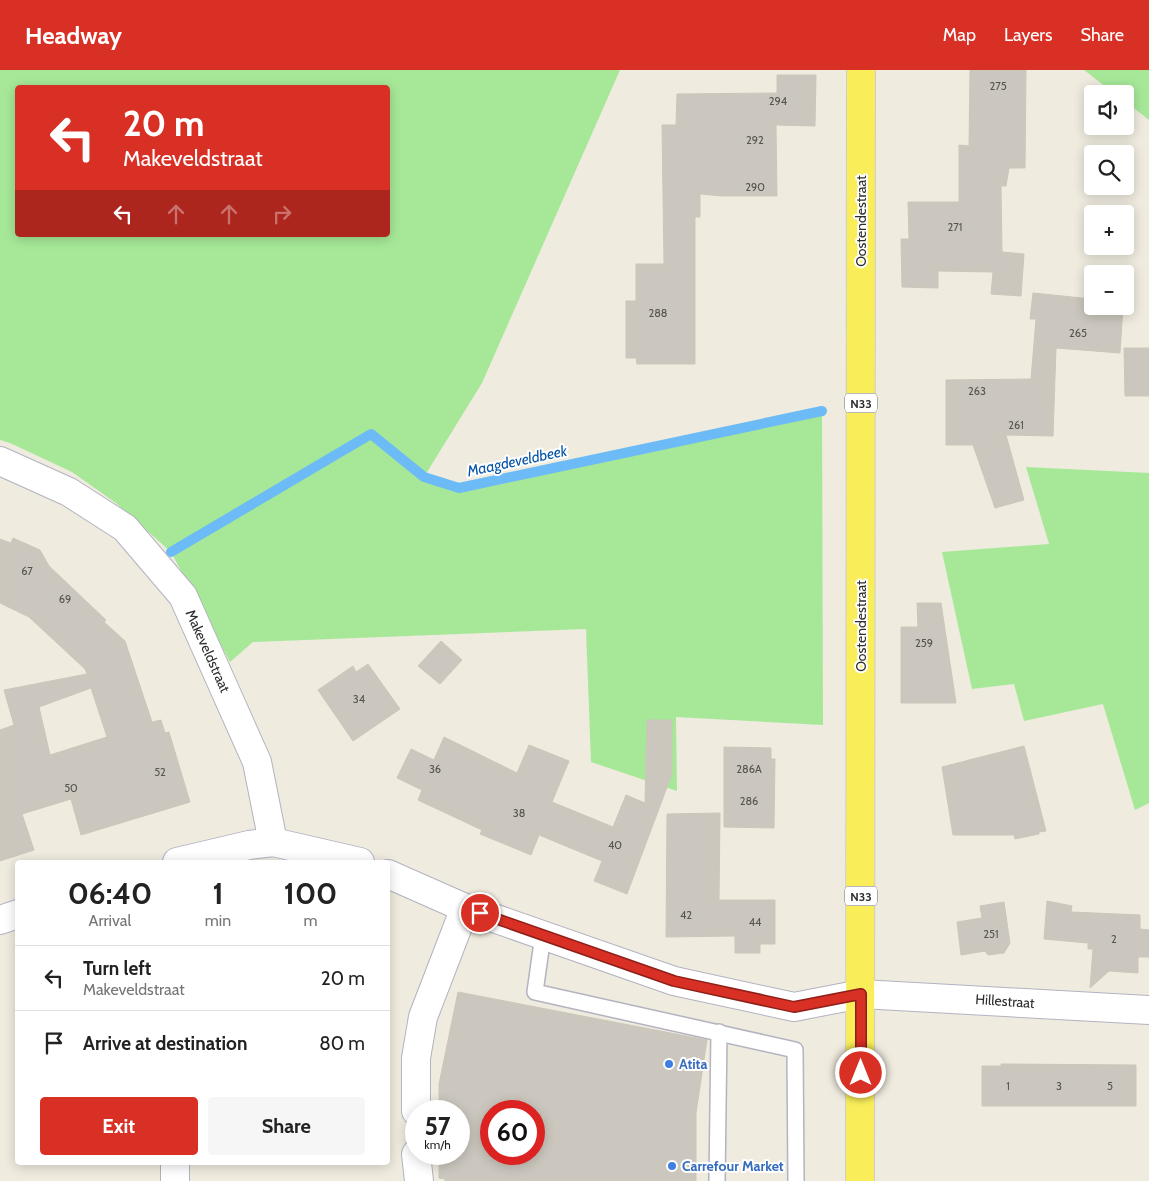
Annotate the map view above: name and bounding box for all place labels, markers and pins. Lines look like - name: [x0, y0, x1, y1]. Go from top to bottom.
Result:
- pin: [459, 892, 501, 934]
- place label: Atita: [679, 1055, 707, 1073]
- marker: Atita: [663, 1058, 675, 1070]
- place label: Carrefour Market: [682, 1157, 784, 1175]
- marker: Carrefour Market: [666, 1160, 678, 1172]

